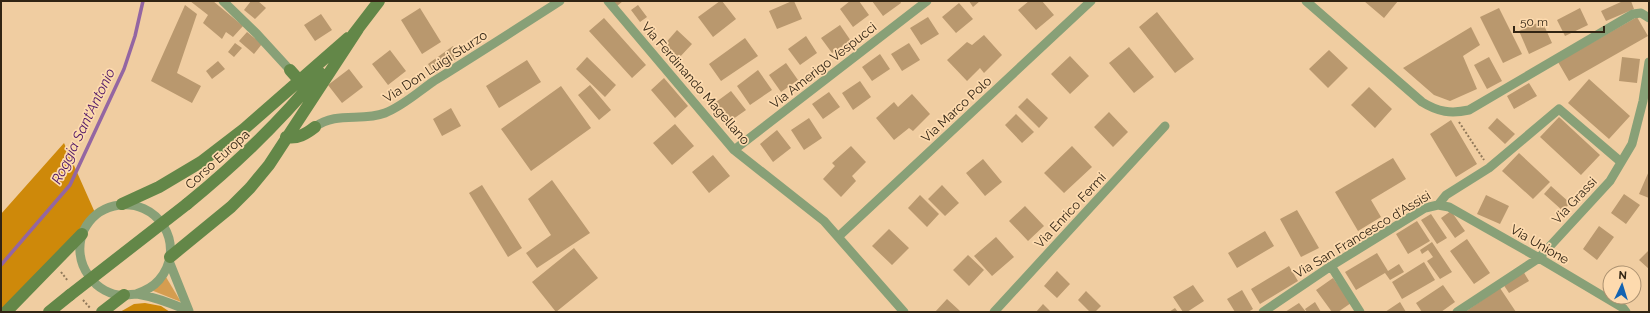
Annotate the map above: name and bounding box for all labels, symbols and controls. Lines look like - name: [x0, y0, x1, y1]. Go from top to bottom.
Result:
- scale bar: [1514, 8, 1604, 34]
- text: 50 m: [1520, 15, 1548, 29]
- street label: Via Ferdinando Magellano: [638, 19, 753, 148]
- street label: Via Amerigo Vespucci: [767, 19, 879, 112]
- street label: Via Don Luigi Sturzo: [381, 27, 490, 106]
- water label: Roggia Sant'Antonio: [48, 66, 118, 186]
- street label: Via Marco Polo: [918, 73, 995, 146]
- street label: Corso Europa: [182, 127, 253, 192]
- street label: Via Enrico Fermi: [1032, 170, 1109, 251]
- street label: Via Grassi: [1549, 174, 1600, 227]
- street label: Via San Francesco d'Assisi: [1291, 188, 1433, 281]
- street label: Via Unione: [1508, 222, 1572, 267]
- north arrow: [1602, 265, 1642, 305]
- text: N: [1618, 269, 1627, 282]

